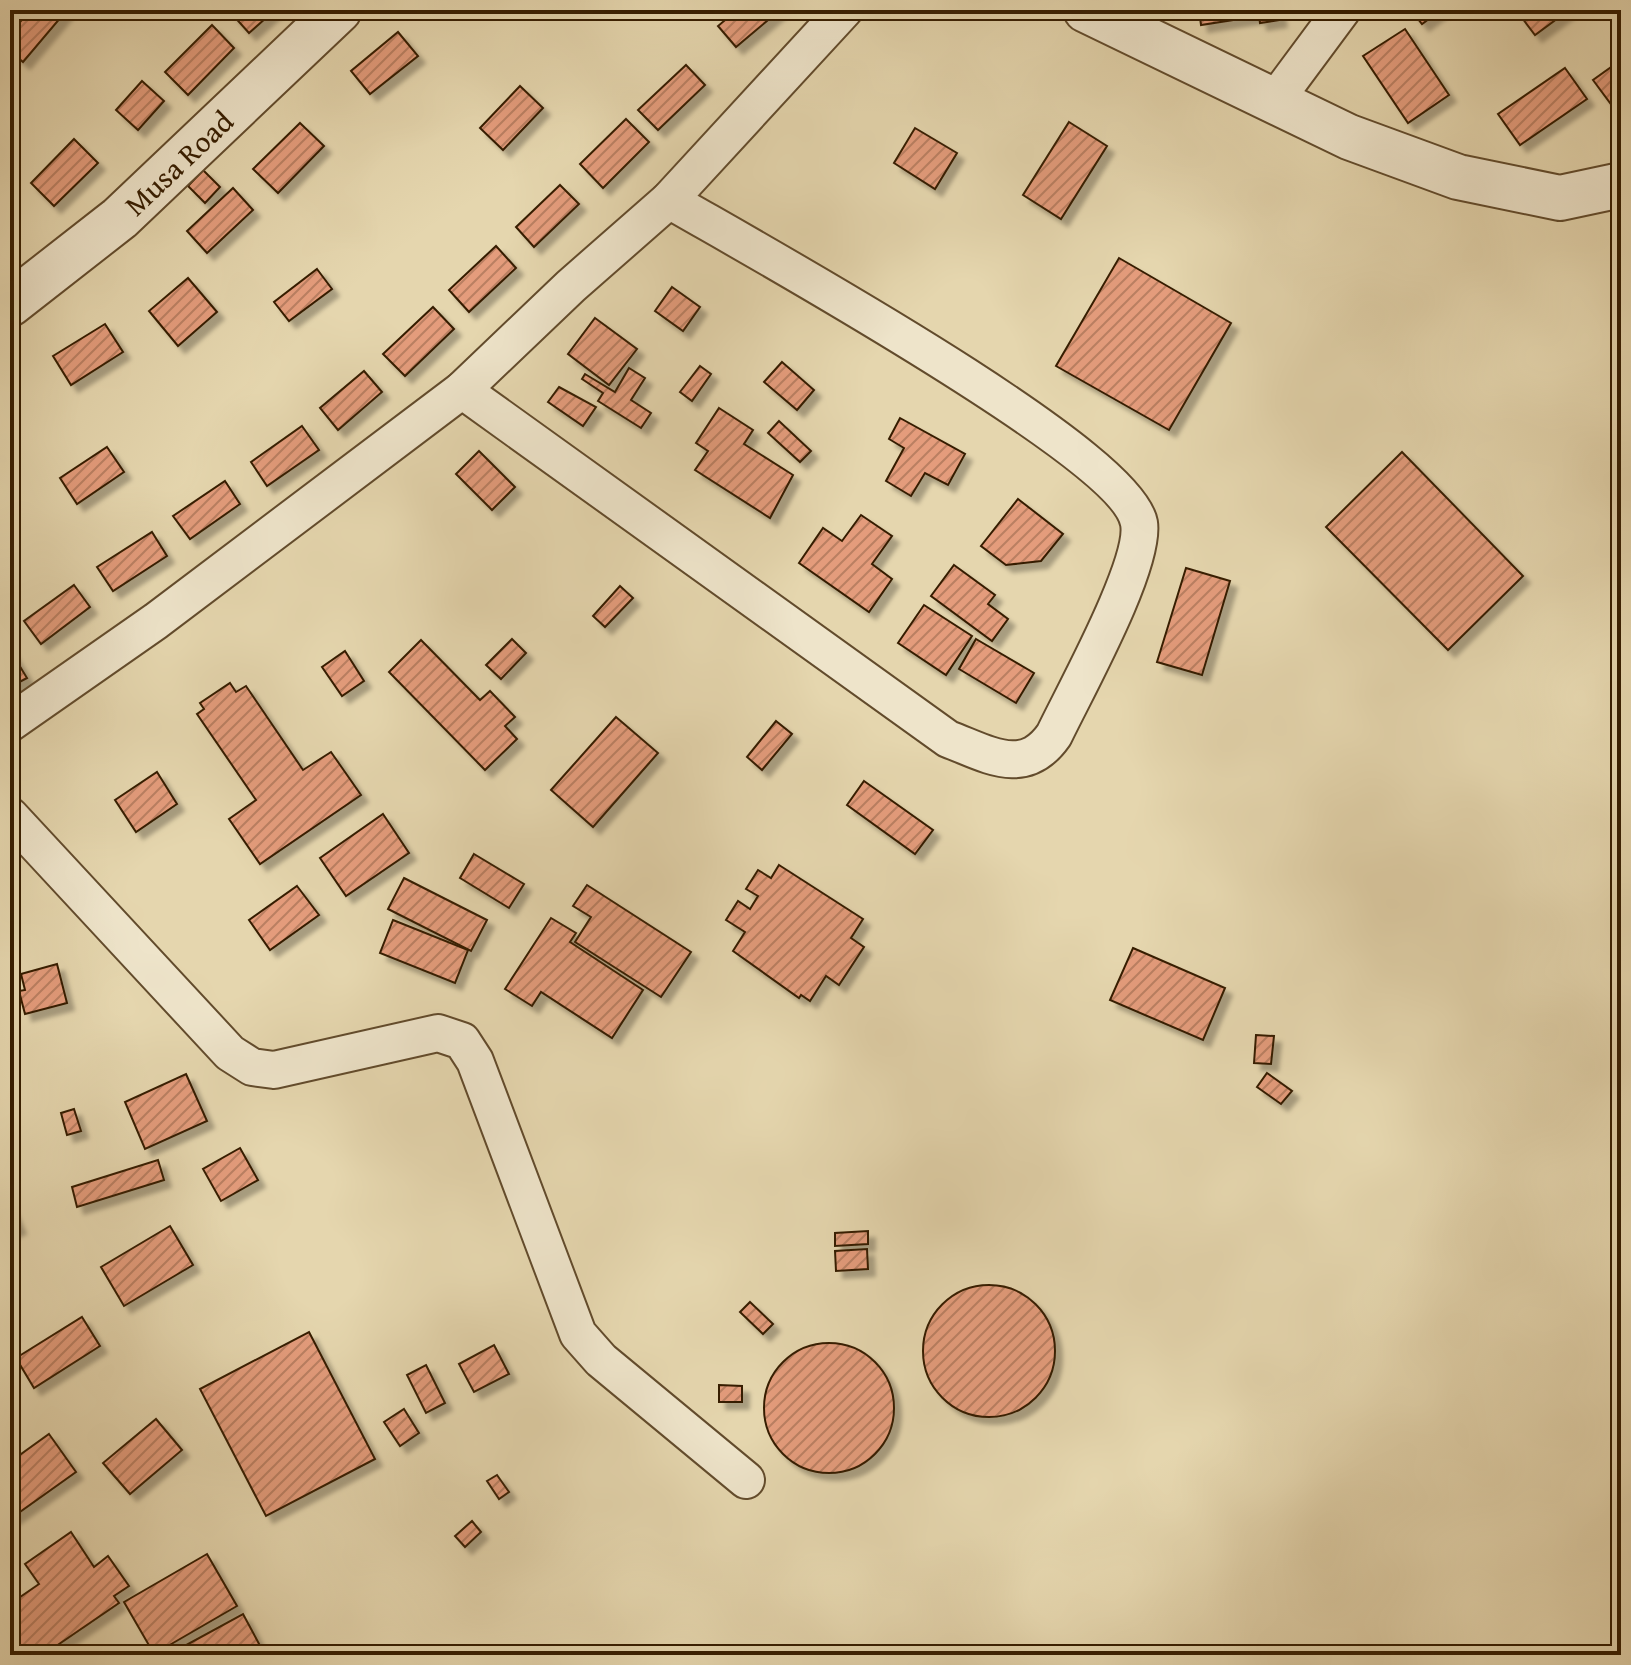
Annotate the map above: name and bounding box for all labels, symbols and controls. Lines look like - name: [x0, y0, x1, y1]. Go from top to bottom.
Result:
- street label: Musa Road: [114, 100, 243, 226]

